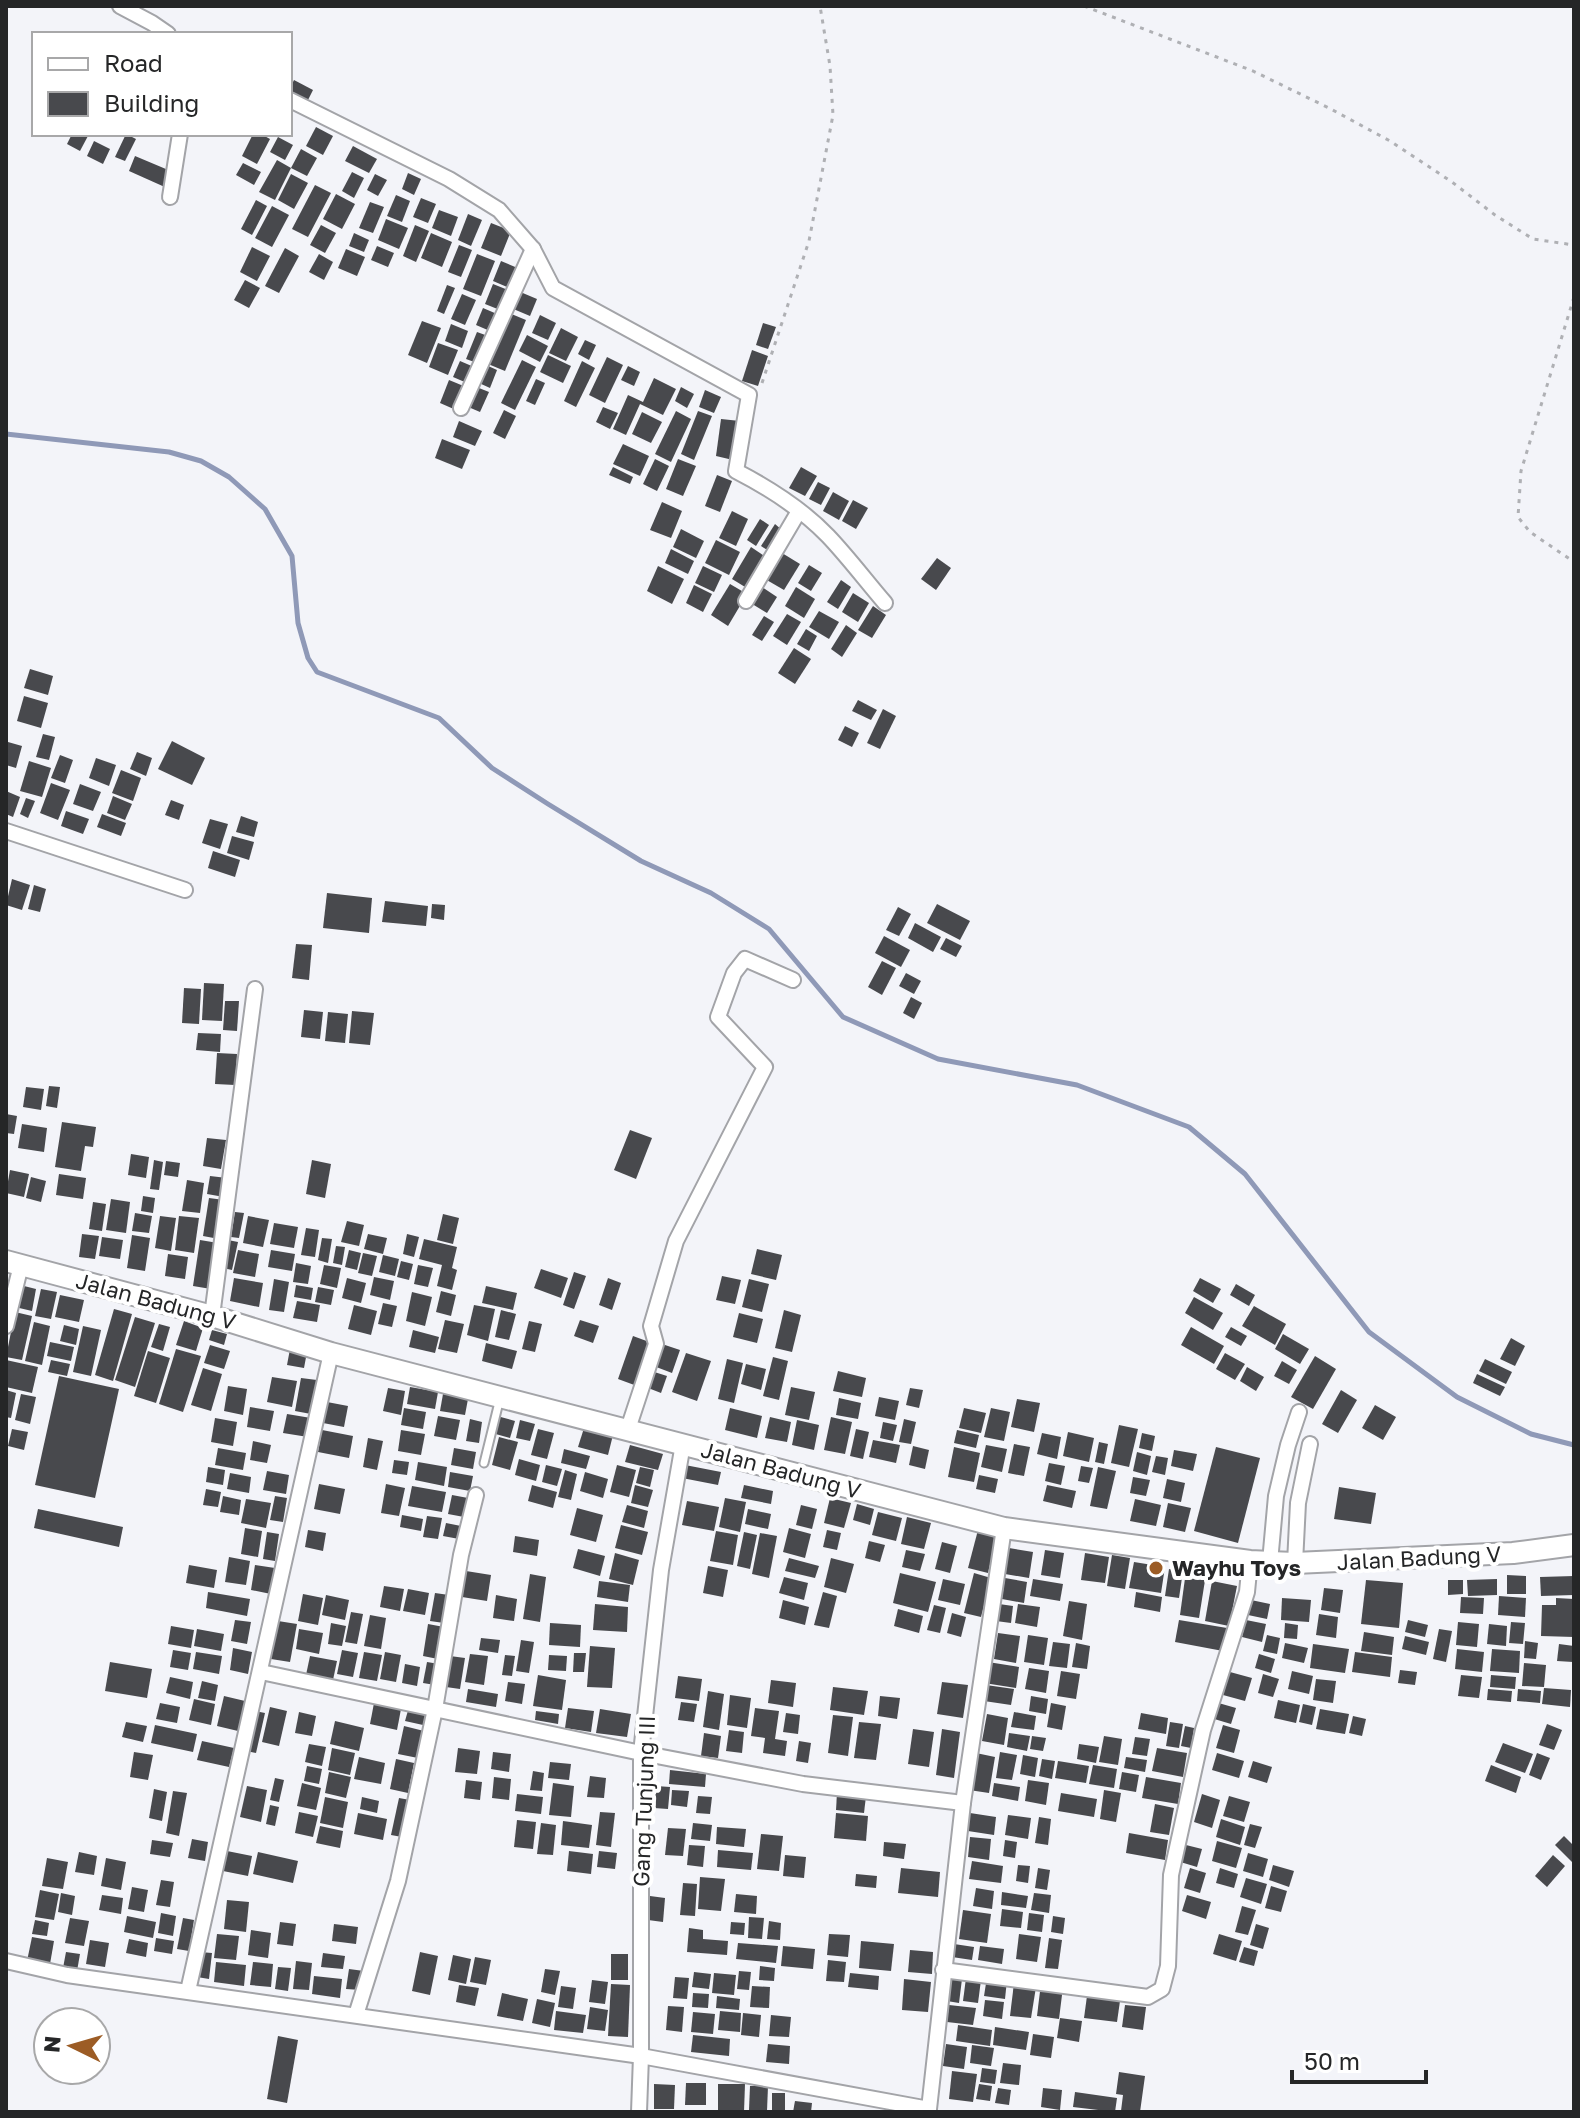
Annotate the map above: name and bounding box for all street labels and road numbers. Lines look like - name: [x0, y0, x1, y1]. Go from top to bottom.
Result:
- street label: Jalan Badung V: [73, 1266, 239, 1335]
- street label: Jalan Badung V: [698, 1435, 864, 1504]
- street label: Jalan Badung V: [1336, 1540, 1502, 1575]
- street label: Gang Tunjung III: [627, 1715, 660, 1887]

